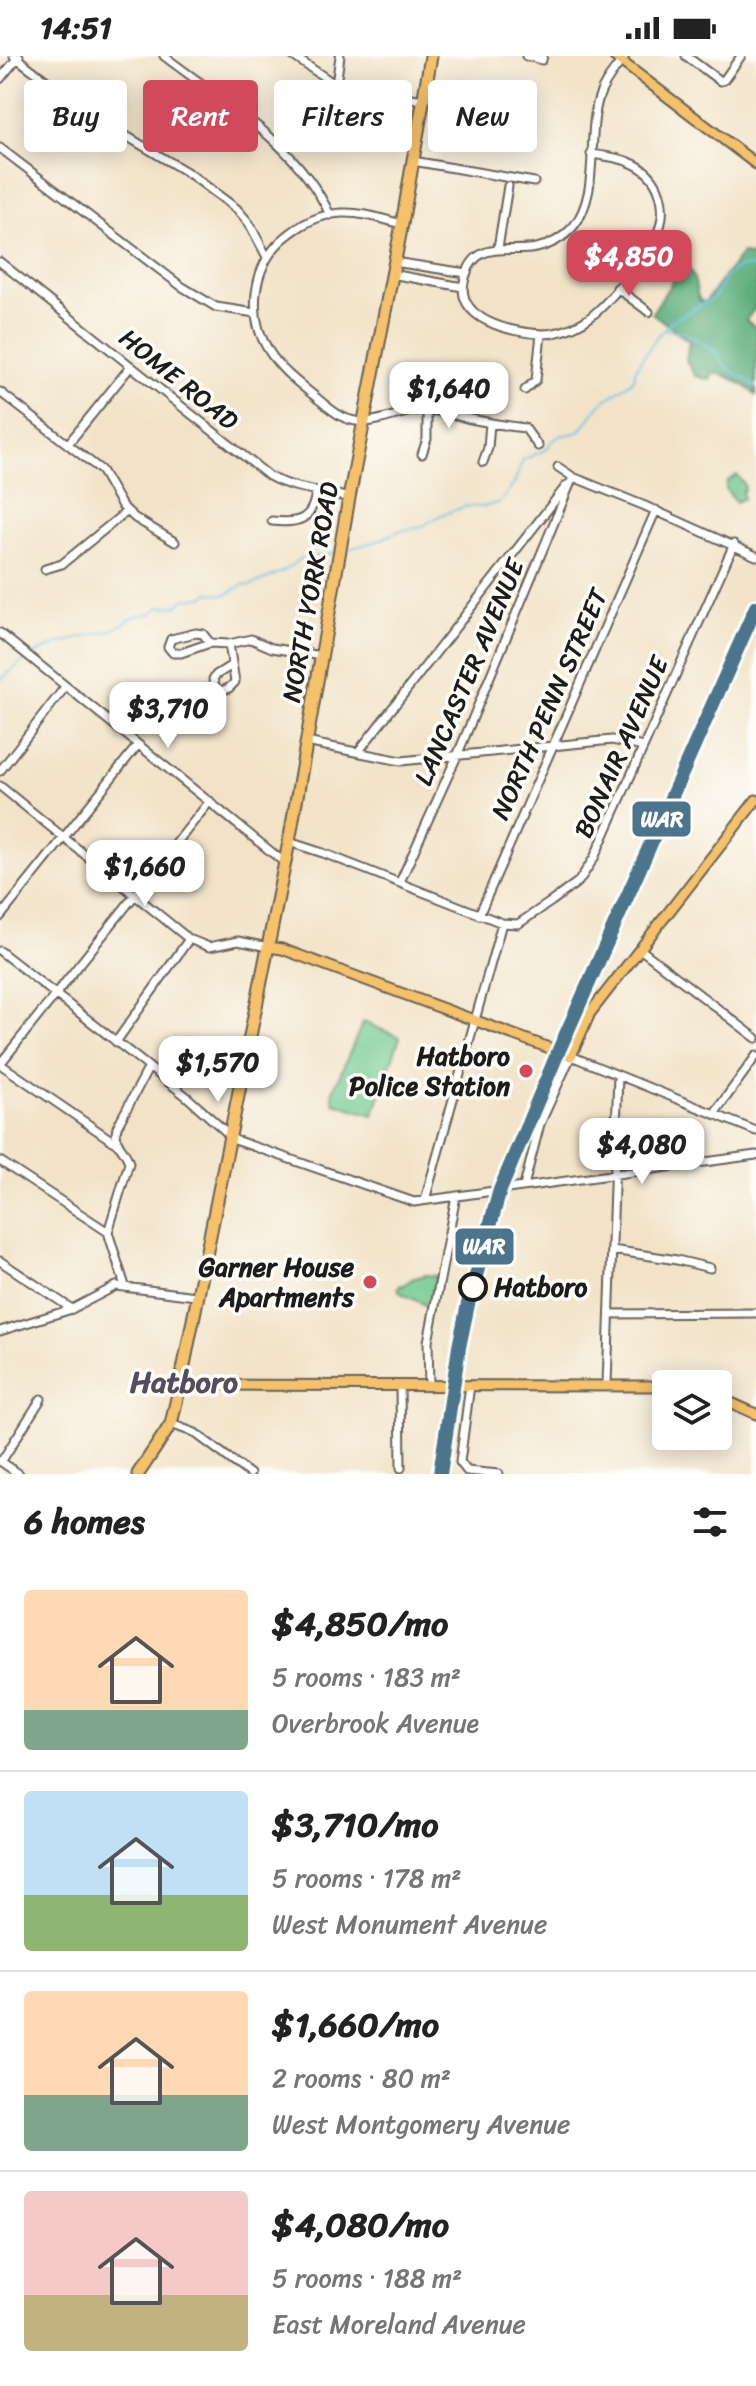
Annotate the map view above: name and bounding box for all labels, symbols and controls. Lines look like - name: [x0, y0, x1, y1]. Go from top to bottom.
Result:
- text: 14:51: [40, 1, 112, 55]
- chip: Buy: [24, 80, 127, 152]
- chip: Rent: [143, 80, 258, 152]
- chip: Filters: [274, 80, 412, 152]
- chip: New: [428, 80, 537, 152]
- pin: $4,850: [564, 230, 694, 298]
- text: $4,850: [585, 233, 673, 279]
- street label: HOME ROAD: [109, 316, 250, 442]
- pin: $1,640: [384, 362, 514, 430]
- text: $1,640: [407, 365, 491, 411]
- street label: NORTH YORK ROAD: [268, 478, 352, 706]
- street label: LANCASTER AVENUE: [400, 550, 538, 793]
- street label: NORTH PENN STREET: [477, 579, 622, 827]
- street label: BONAIR AVENUE: [560, 647, 682, 845]
- pin: $3,710: [103, 682, 233, 750]
- text: $3,710: [127, 685, 209, 731]
- line badge: WAR: [631, 800, 692, 838]
- text: WAR: [641, 800, 684, 839]
- pin: $1,660: [80, 840, 210, 908]
- text: $1,660: [104, 843, 186, 889]
- place label: Hatboro Police Station: [349, 1033, 510, 1109]
- pin: $1,570: [153, 1036, 283, 1104]
- text: $1,570: [177, 1039, 259, 1085]
- marker: Hatboro Police Station: [517, 1062, 535, 1080]
- pin: $4,080: [577, 1118, 707, 1186]
- text: $4,080: [597, 1121, 687, 1167]
- line badge: WAR: [454, 1227, 515, 1266]
- text: WAR: [463, 1227, 506, 1266]
- place label: Garner House Apartments: [199, 1244, 355, 1320]
- place label: Hatboro: [494, 1264, 588, 1310]
- marker: Garner House Apartments: [361, 1273, 379, 1291]
- marker: Hatboro: [459, 1273, 487, 1301]
- district label: Hatboro: [130, 1355, 238, 1409]
- map controls: [652, 1370, 732, 1450]
- button: layers: [652, 1370, 732, 1450]
- text: 6 homes: [24, 1492, 145, 1552]
- icon: filters: [688, 1500, 732, 1544]
- text: $4,850/mo: [272, 1594, 448, 1654]
- icon: home: [88, 1622, 184, 1718]
- text: 5 rooms · 183 m²: [272, 1654, 461, 1700]
- text: Overbrook Avenue: [272, 1700, 479, 1746]
- text: $3,710/mo: [272, 1795, 438, 1855]
- icon: home: [88, 1823, 184, 1919]
- text: 5 rooms · 178 m²: [272, 1855, 461, 1901]
- text: West Monument Avenue: [272, 1901, 547, 1947]
- text: $1,660/mo: [272, 1995, 439, 2055]
- icon: home: [88, 2023, 184, 2119]
- text: 2 rooms · 80 m²: [272, 2055, 451, 2101]
- text: West Montgomery Avenue: [272, 2101, 570, 2147]
- text: $4,080/mo: [272, 2195, 449, 2255]
- icon: home: [88, 2223, 184, 2319]
- text: 5 rooms · 188 m²: [272, 2255, 462, 2301]
- text: East Moreland Avenue: [272, 2301, 526, 2347]

